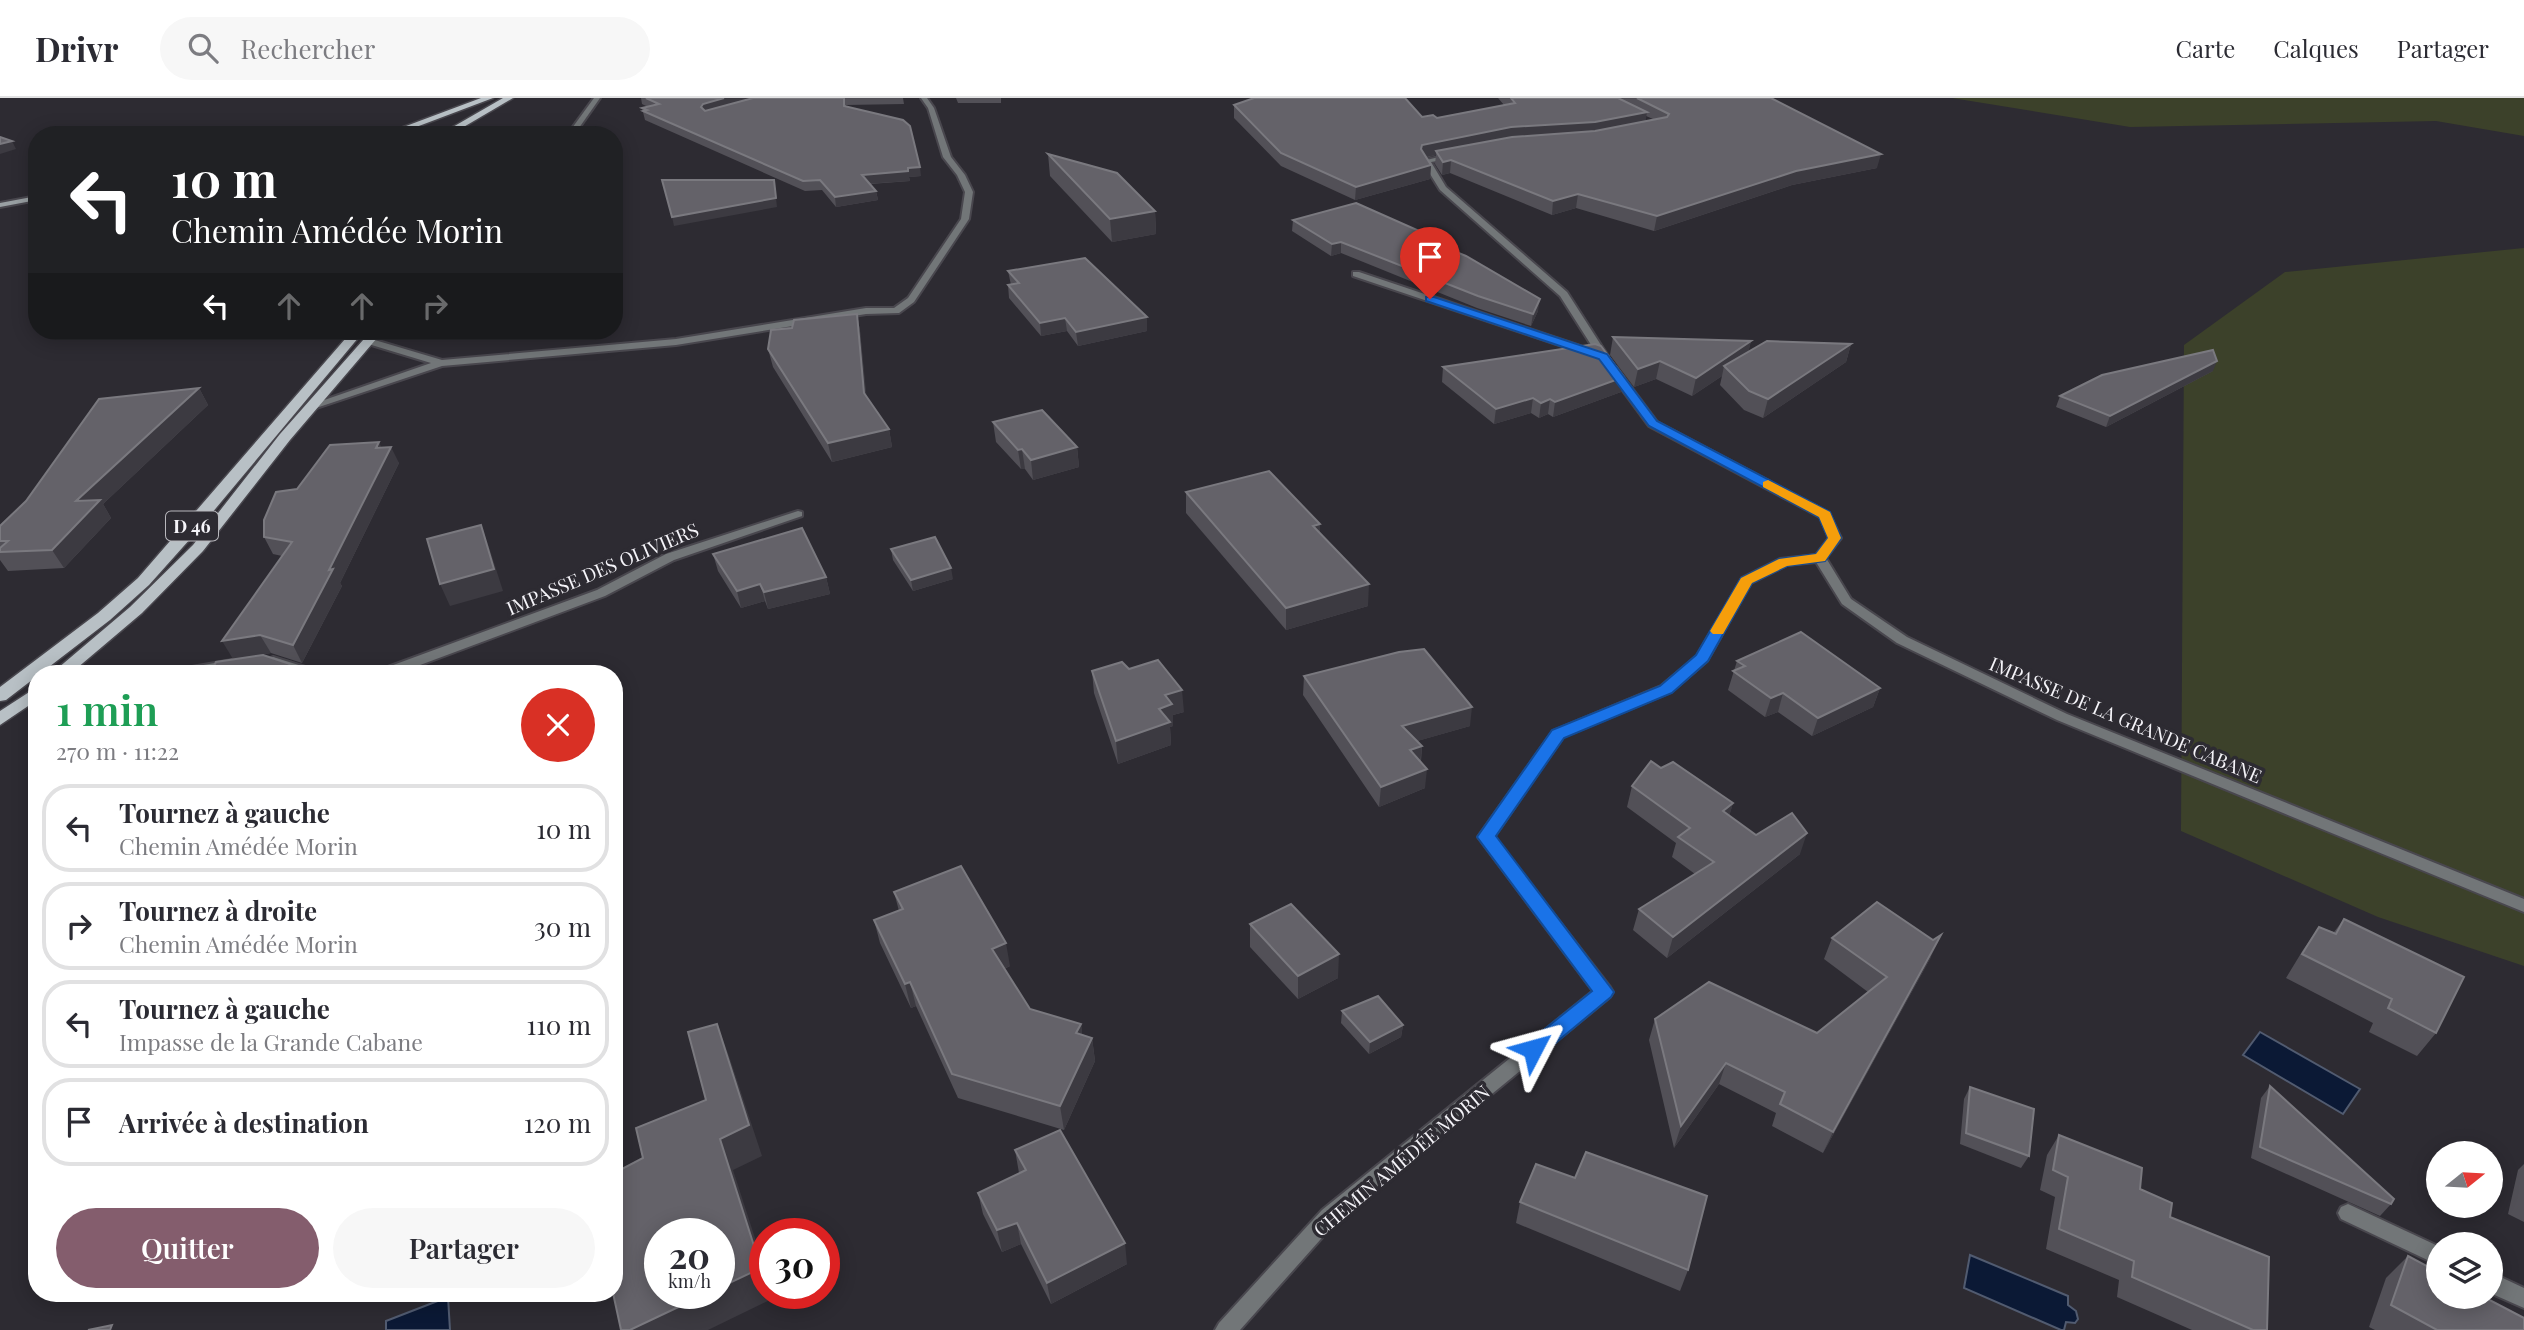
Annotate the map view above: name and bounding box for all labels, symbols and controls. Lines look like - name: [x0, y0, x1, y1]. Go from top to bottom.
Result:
- search box: [160, 17, 650, 80]
- text: Drivr: [35, 26, 118, 70]
- icon: search: [184, 29, 222, 67]
- text: Rechercher: [240, 31, 375, 66]
- text: Carte: [2176, 32, 2235, 64]
- text: Calques: [2273, 32, 2359, 64]
- text: Partager: [2397, 32, 2489, 64]
- text: 10 m: [171, 145, 277, 210]
- icon: left: [56, 154, 147, 245]
- text: Chemin Amédée Morin: [171, 208, 503, 251]
- pin: [1400, 227, 1460, 299]
- icon: arrive: [1411, 238, 1449, 276]
- icon: left: [197, 287, 235, 325]
- icon: ahead: [270, 287, 308, 325]
- icon: ahead: [343, 287, 381, 325]
- icon: right: [416, 287, 454, 325]
- road number: D 46: [166, 512, 218, 540]
- street label: IMPASSE DES OLIVIERS: [502, 516, 702, 620]
- street label: IMPASSE DE LA GRANDE CABANE: [1986, 650, 2266, 788]
- text: 1 min: [56, 681, 158, 737]
- button: close: [521, 688, 595, 762]
- text: 270 m · 11:22: [56, 735, 179, 766]
- text: Tournez à gauche: [119, 795, 330, 830]
- icon: left: [60, 809, 98, 847]
- text: 10 m: [536, 811, 591, 846]
- text: Chemin Amédée Morin: [119, 830, 358, 861]
- text: Tournez à droite: [119, 893, 317, 928]
- icon: right: [60, 907, 98, 945]
- text: 30 m: [534, 909, 591, 944]
- text: Chemin Amédée Morin: [119, 928, 358, 959]
- text: Tournez à gauche: [119, 991, 330, 1026]
- icon: left: [60, 1005, 98, 1043]
- text: 110 m: [527, 1007, 591, 1042]
- position arrow: [1496, 1012, 1570, 1086]
- text: Impasse de la Grande Cabane: [119, 1026, 423, 1057]
- street label: CHEMIN AMÉDÉE MORIN: [1307, 1078, 1495, 1242]
- icon: arrive: [60, 1103, 98, 1141]
- text: Arrivée à destination: [119, 1105, 369, 1140]
- text: 120 m: [524, 1105, 591, 1140]
- north arrow: [2426, 1141, 2502, 1218]
- map controls: [2426, 1141, 2503, 1309]
- button: Quitter: [56, 1208, 319, 1288]
- button: Partager: [333, 1208, 595, 1288]
- speed limit sign: 30: [749, 1218, 840, 1309]
- text: 20: [669, 1231, 710, 1278]
- button: layers: [2426, 1232, 2503, 1309]
- text: km/h: [668, 1269, 711, 1293]

